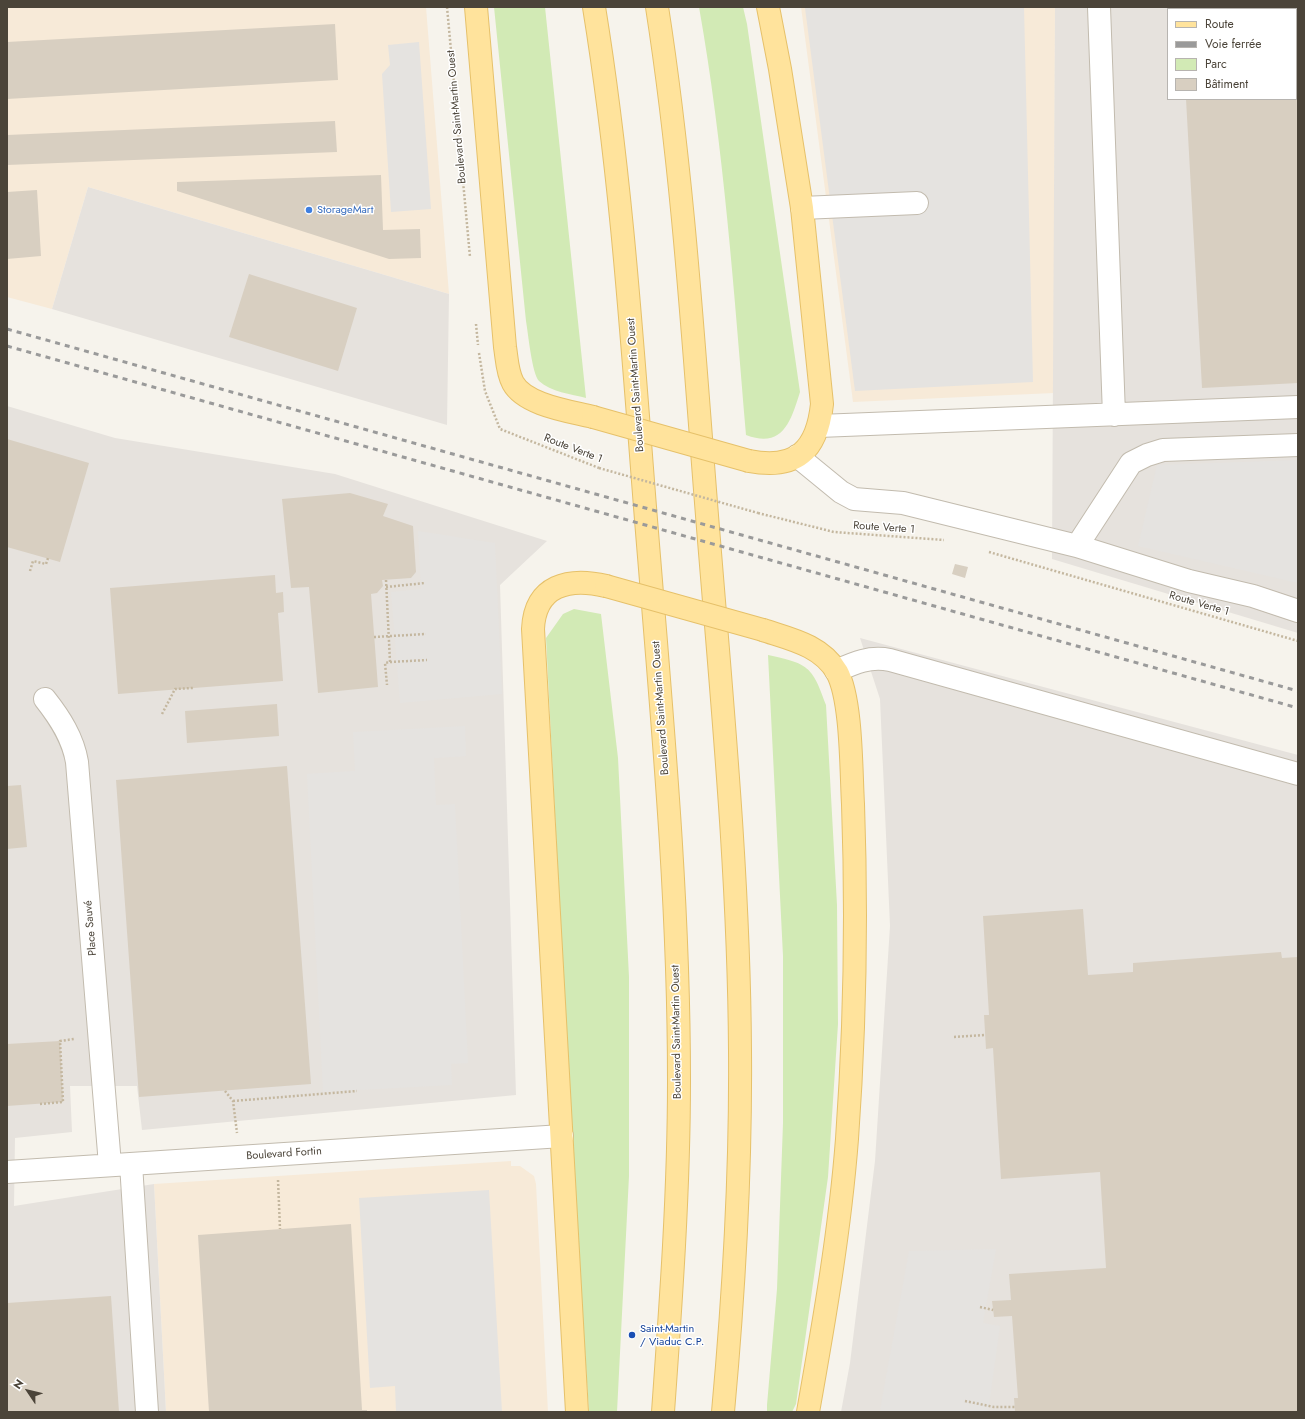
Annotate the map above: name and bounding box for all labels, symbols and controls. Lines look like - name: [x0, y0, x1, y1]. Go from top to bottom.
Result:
- legend: [1167, 8, 1297, 100]
- text: Route: [1205, 15, 1234, 33]
- text: Voie ferrée: [1205, 35, 1261, 53]
- street label: Boulevard Saint-Martin Ouest: [445, 50, 469, 184]
- text: Parc: [1205, 55, 1227, 73]
- text: Bâtiment: [1205, 75, 1248, 93]
- place label: StorageMart: [317, 203, 373, 217]
- marker: StorageMart: [304, 205, 314, 215]
- street label: Boulevard Saint-Martin Ouest: [625, 318, 647, 452]
- street label: Route Verte 1: [542, 432, 604, 466]
- street label: Route Verte 1: [853, 519, 915, 537]
- street label: Route Verte 1: [1167, 589, 1231, 619]
- street label: Boulevard Saint-Martin Ouest: [650, 641, 672, 775]
- street label: Place Sauvé: [82, 900, 100, 956]
- street label: Boulevard Saint-Martin Ouest: [669, 965, 685, 1099]
- street label: Boulevard Fortin: [246, 1145, 322, 1163]
- place label: Saint-Martin / Viaduc C.P.: [640, 1322, 704, 1348]
- marker: Saint-Martin / Viaduc C.P.: [627, 1330, 637, 1340]
- north arrow: [8, 1371, 48, 1411]
- text: N: [9, 1376, 27, 1392]

